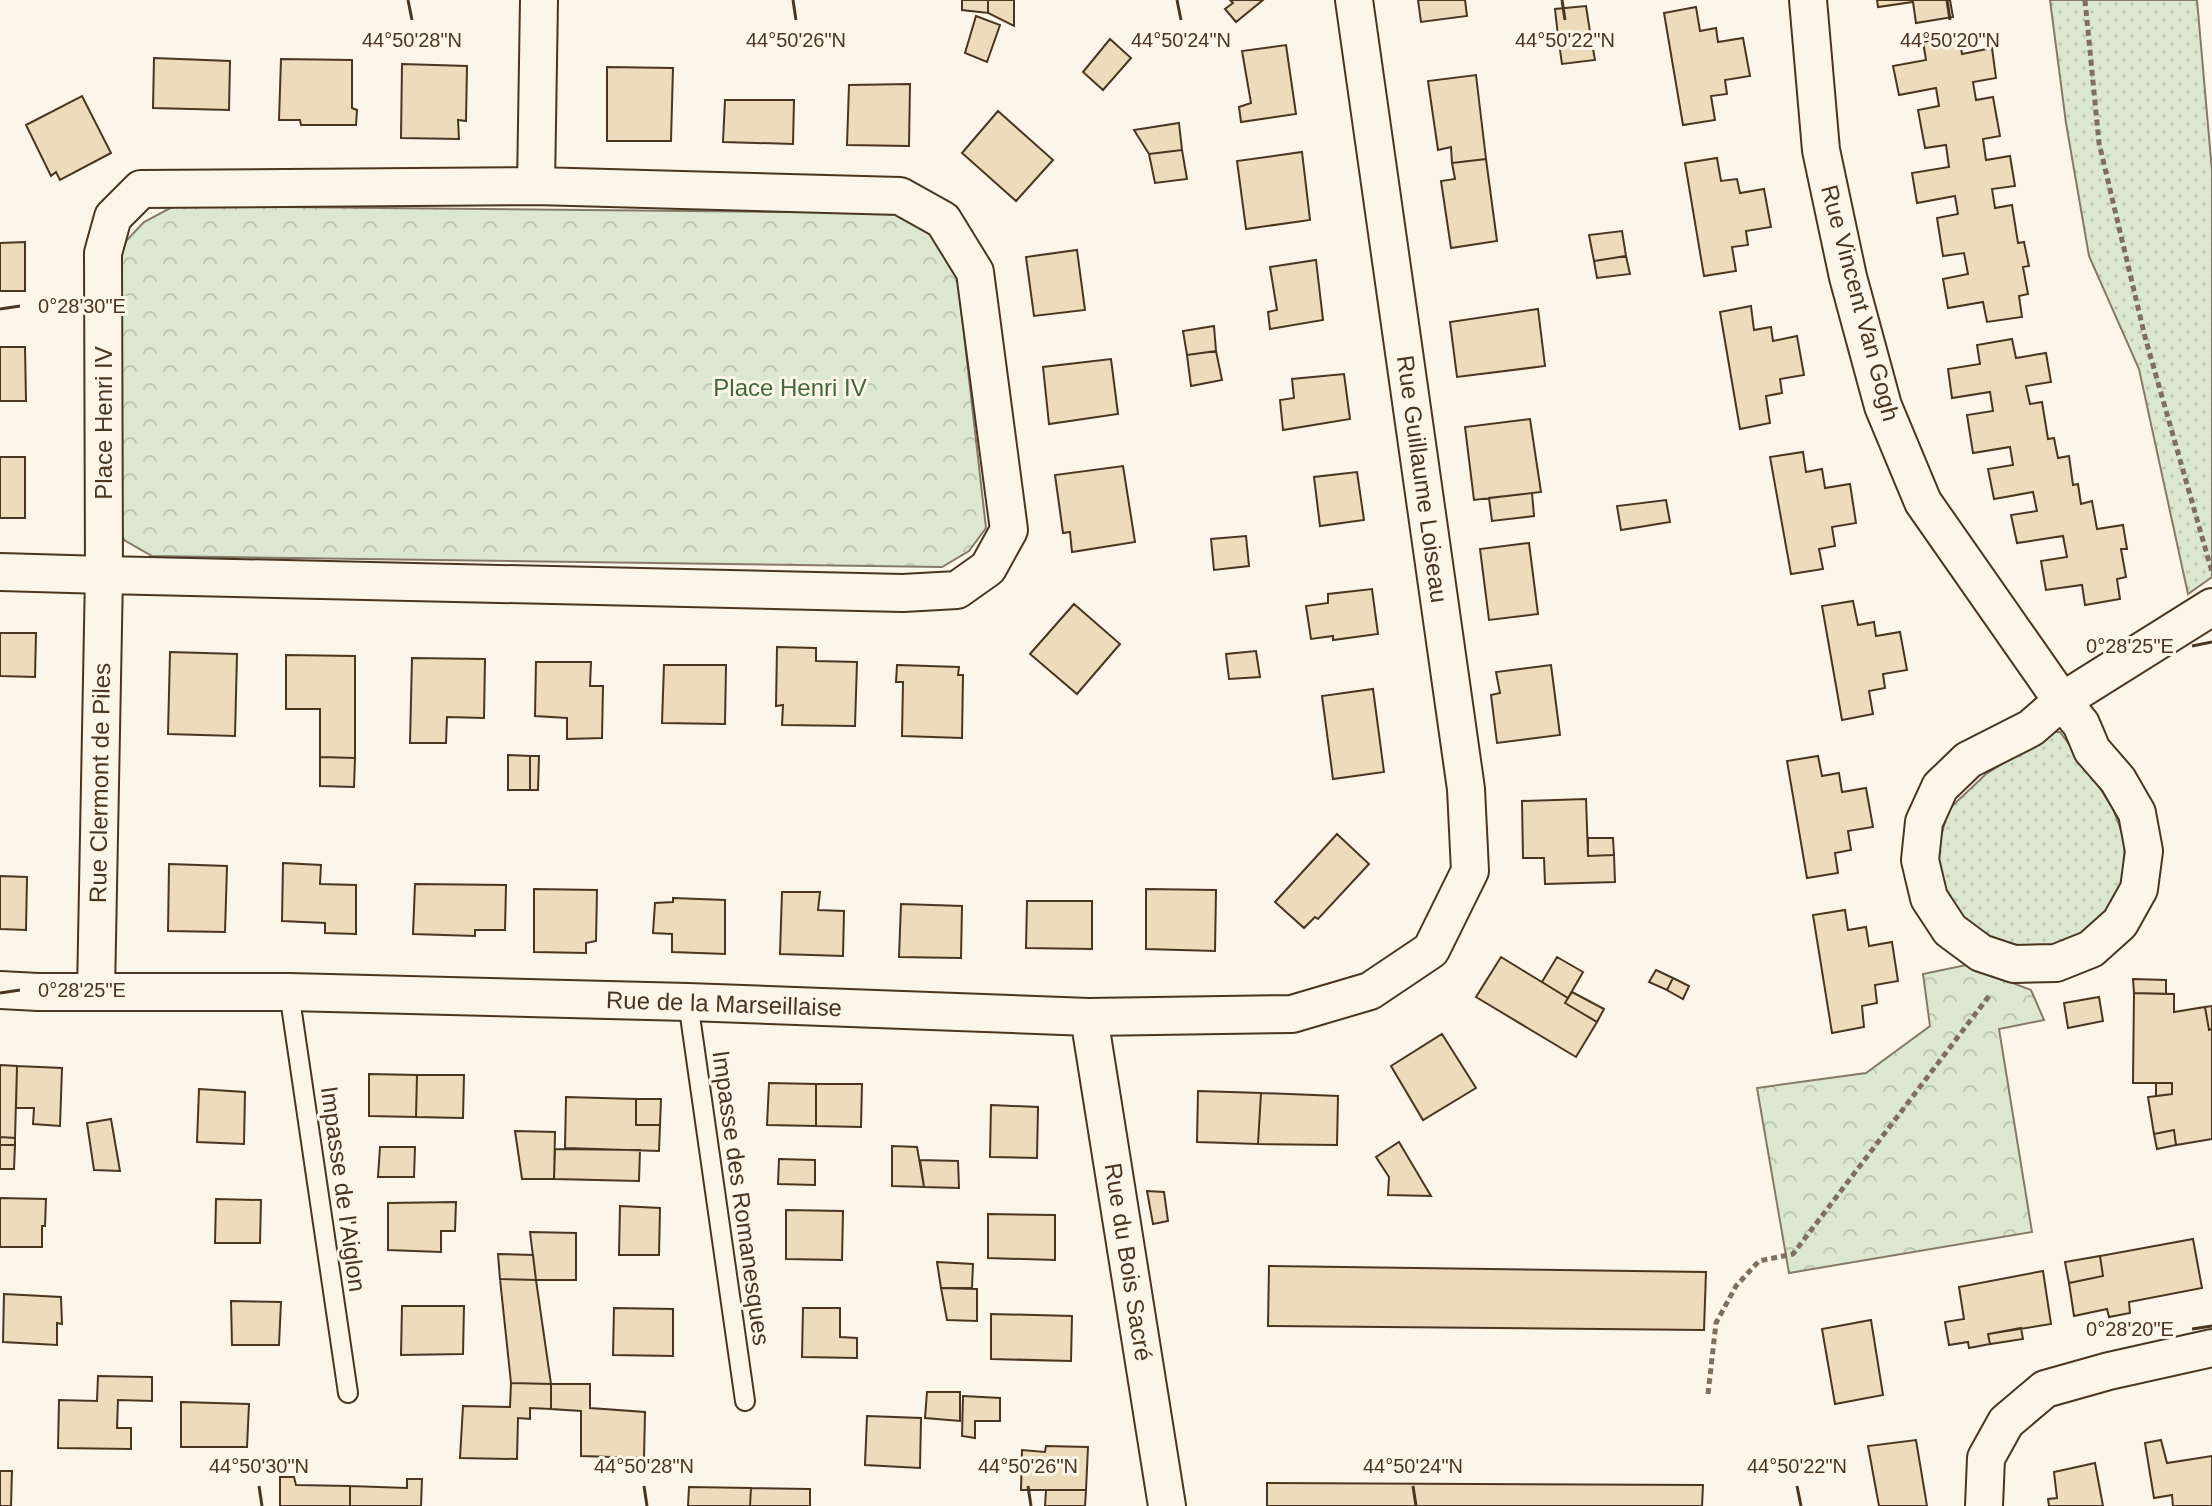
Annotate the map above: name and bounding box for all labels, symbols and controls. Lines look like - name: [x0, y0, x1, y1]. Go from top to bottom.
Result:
- text: 44°50'28"N: [362, 29, 462, 51]
- text: 44°50'26"N: [746, 29, 846, 51]
- text: 44°50'24"N: [1131, 29, 1231, 51]
- text: 44°50'22"N: [1515, 29, 1615, 51]
- text: 44°50'20"N: [1900, 29, 2000, 51]
- street label: Rue Vincent Van Gogh: [1816, 182, 1905, 424]
- text: 0°28'30"E: [38, 295, 126, 317]
- street label: Place Henri IV: [90, 346, 117, 500]
- street label: Rue Guillaume Loiseau: [1392, 354, 1453, 604]
- park label: Place Henri IV: [713, 374, 867, 401]
- text: 0°28'25"E: [2086, 635, 2174, 657]
- street label: Rue Clermont de Piles: [84, 663, 115, 903]
- text: 0°28'25"E: [38, 979, 126, 1001]
- street label: Rue de la Marseillaise: [606, 986, 842, 1021]
- street label: Impasse des Romanesques: [707, 1049, 776, 1347]
- street label: Impasse de l'Aiglon: [316, 1084, 371, 1293]
- street label: Rue du Bois Sacré: [1100, 1161, 1157, 1363]
- text: 0°28'20"E: [2086, 1318, 2174, 1340]
- text: 44°50'30"N: [209, 1455, 309, 1477]
- text: 44°50'28"N: [594, 1455, 694, 1477]
- text: 44°50'26"N: [978, 1455, 1078, 1477]
- text: 44°50'24"N: [1363, 1455, 1463, 1477]
- text: 44°50'22"N: [1747, 1455, 1847, 1477]

